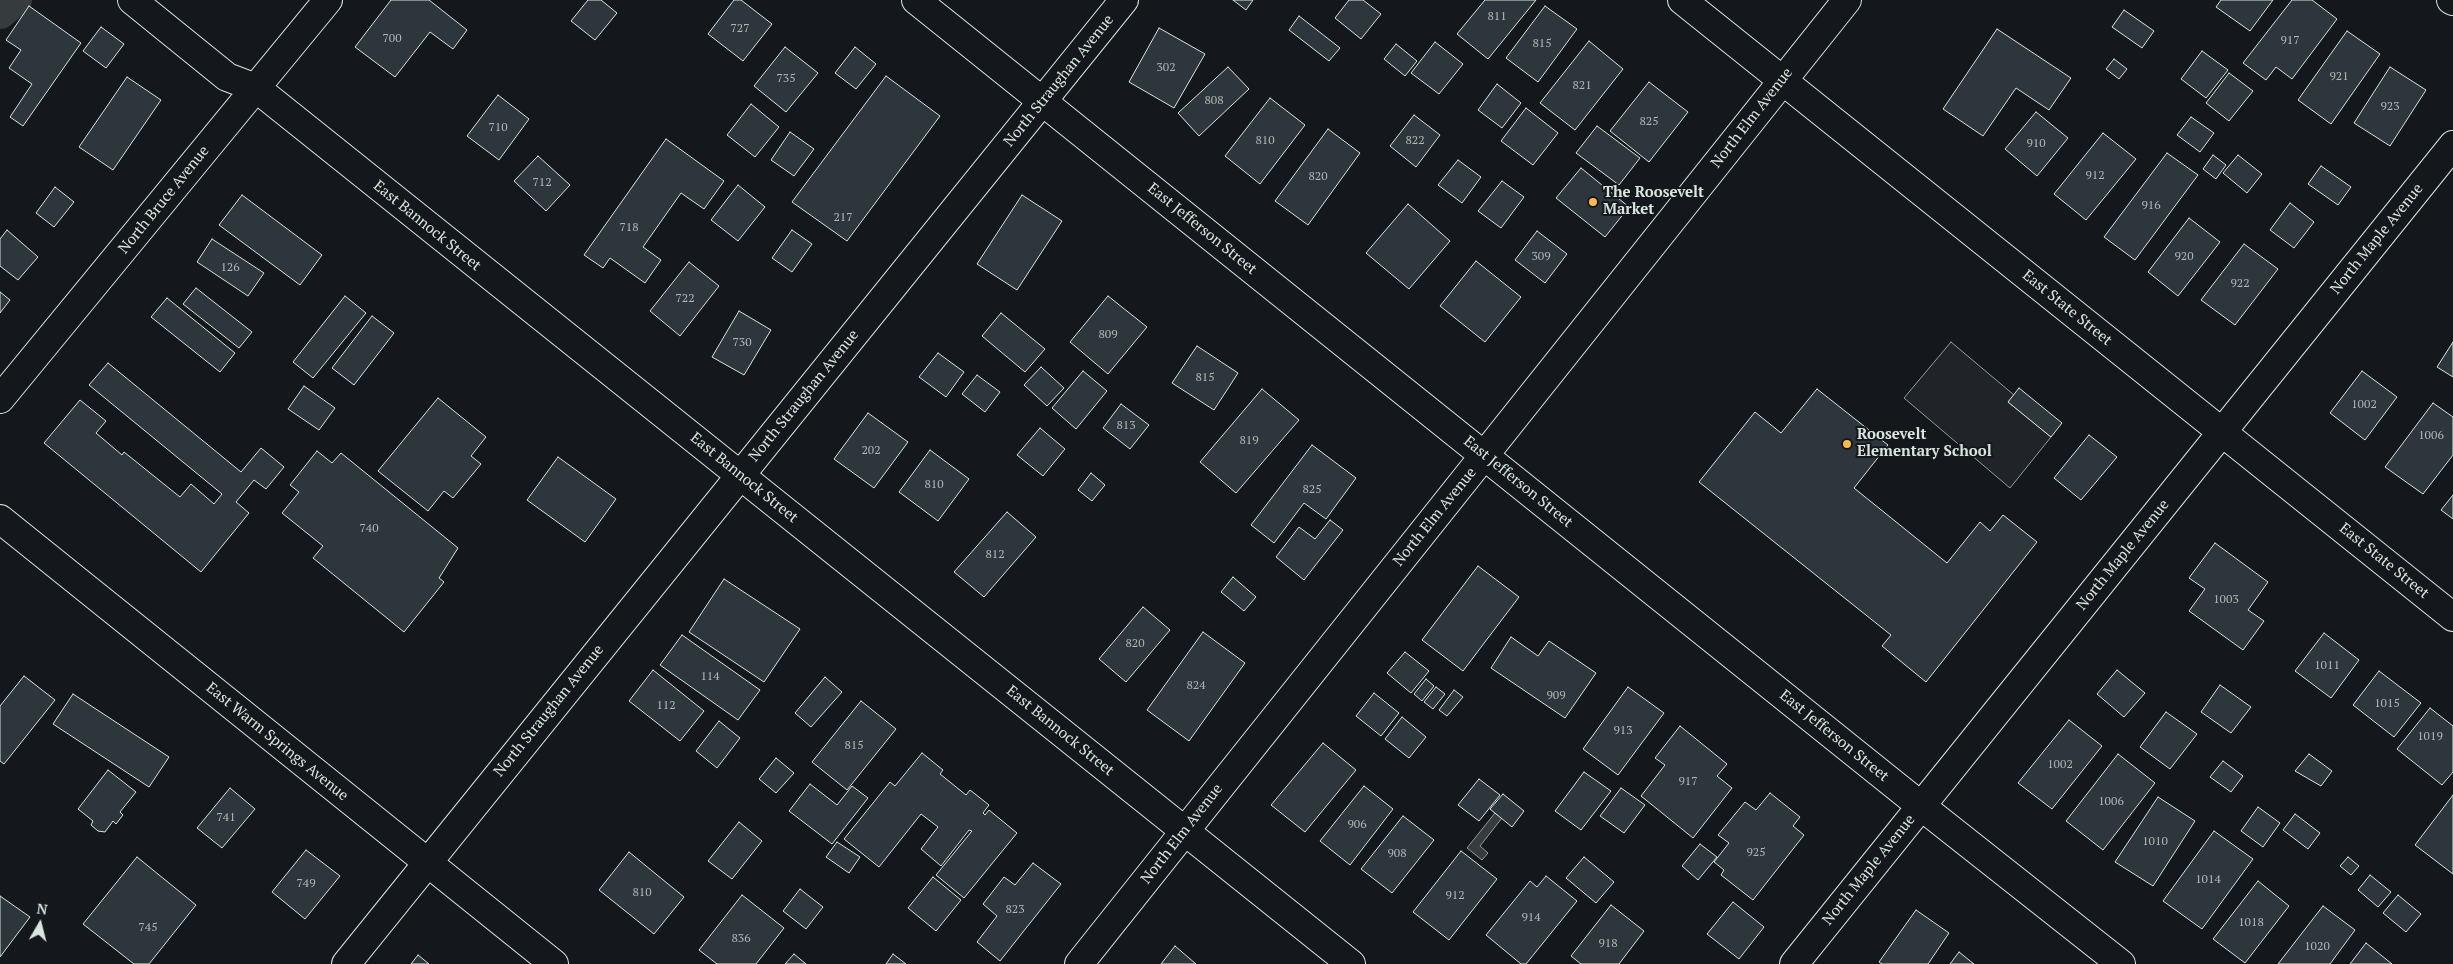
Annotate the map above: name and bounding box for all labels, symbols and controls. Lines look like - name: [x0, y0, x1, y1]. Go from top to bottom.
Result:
- house number: 811: [1487, 10, 1507, 24]
- street label: North Straughan Avenue: [1000, 11, 1118, 151]
- house number: 727: [730, 22, 750, 36]
- house number: 700: [382, 32, 402, 46]
- house number: 917: [2280, 34, 2300, 48]
- house number: 815: [1532, 37, 1552, 51]
- house number: 302: [1156, 61, 1176, 75]
- street label: North Elm Avenue: [1707, 64, 1797, 172]
- house number: 921: [2329, 70, 2349, 84]
- house number: 735: [776, 72, 796, 86]
- house number: 821: [1572, 79, 1592, 93]
- house number: 808: [1204, 94, 1224, 108]
- house number: 923: [2380, 100, 2400, 114]
- house number: 825: [1639, 115, 1659, 129]
- house number: 710: [488, 121, 508, 135]
- house number: 810: [1255, 134, 1275, 148]
- house number: 822: [1405, 134, 1425, 148]
- house number: 910: [2026, 137, 2046, 151]
- street label: North Bruce Avenue: [115, 142, 213, 258]
- house number: 912: [2085, 169, 2105, 183]
- house number: 820: [1308, 170, 1328, 184]
- house number: 712: [532, 176, 552, 190]
- street label: East Bannock Street: [370, 177, 484, 275]
- street label: East Jefferson Street: [1144, 179, 1260, 279]
- street label: North Maple Avenue: [2327, 180, 2427, 298]
- place label: The Roosevelt Market: [1603, 184, 1704, 219]
- marker: The Roosevelt Market: [1587, 196, 1599, 208]
- house number: 916: [2141, 199, 2161, 213]
- house number: 217: [833, 211, 853, 225]
- house number: 718: [619, 221, 639, 235]
- house number: 309: [1531, 250, 1551, 264]
- house number: 920: [2174, 250, 2194, 264]
- house number: 126: [220, 261, 240, 275]
- street label: East State Street: [2019, 266, 2115, 350]
- house number: 922: [2230, 277, 2250, 291]
- house number: 722: [675, 292, 695, 306]
- street label: North Straughan Avenue: [745, 326, 863, 466]
- house number: 809: [1098, 328, 1118, 342]
- house number: 730: [732, 336, 752, 350]
- house number: 815: [1195, 371, 1215, 385]
- house number: 1002: [2351, 398, 2377, 412]
- house number: 813: [1116, 419, 1136, 433]
- place label: Roosevelt Elementary School: [1857, 426, 1992, 461]
- street label: East Bannock Street: [687, 429, 801, 527]
- house number: 1006: [2418, 429, 2444, 443]
- street label: East Jefferson Street: [1460, 432, 1576, 532]
- house number: 819: [1239, 434, 1259, 448]
- marker: Roosevelt Elementary School: [1841, 438, 1853, 450]
- house number: 202: [861, 444, 881, 458]
- street label: North Elm Avenue: [1390, 464, 1480, 570]
- house number: 810: [924, 478, 944, 492]
- house number: 825: [1302, 483, 1322, 497]
- street label: North Maple Avenue: [2073, 496, 2173, 614]
- street label: East State Street: [2336, 519, 2432, 603]
- house number: 740: [359, 522, 379, 536]
- house number: 812: [985, 548, 1005, 562]
- house number: 1003: [2213, 593, 2239, 607]
- house number: 820: [1125, 637, 1145, 651]
- street label: North Straughan Avenue: [490, 641, 608, 781]
- house number: 1011: [2314, 659, 2340, 673]
- house number: 114: [700, 670, 720, 684]
- street label: East Warm Springs Avenue: [202, 679, 352, 805]
- house number: 824: [1186, 679, 1206, 693]
- street label: East Bannock Street: [1003, 682, 1117, 780]
- street label: East Jefferson Street: [1776, 686, 1892, 786]
- house number: 909: [1546, 689, 1566, 703]
- house number: 1015: [2374, 697, 2400, 711]
- house number: 112: [656, 699, 676, 713]
- house number: 913: [1613, 724, 1633, 738]
- house number: 1019: [2417, 730, 2443, 744]
- house number: 815: [844, 739, 864, 753]
- house number: 1002: [2047, 758, 2073, 772]
- house number: 917: [1678, 775, 1698, 789]
- street label: North Elm Avenue: [1137, 780, 1227, 888]
- house number: 1006: [2098, 795, 2124, 809]
- house number: 741: [216, 811, 236, 825]
- street label: North Maple Avenue: [1819, 811, 1919, 929]
- house number: 906: [1347, 818, 1367, 832]
- house number: 1010: [2142, 835, 2168, 849]
- house number: 925: [1746, 846, 1766, 860]
- house number: 908: [1387, 847, 1407, 861]
- house number: 1014: [2195, 873, 2221, 887]
- house number: 749: [296, 877, 316, 891]
- house number: 810: [632, 886, 652, 900]
- house number: 912: [1445, 889, 1465, 903]
- north arrow: [15, 899, 65, 949]
- text: N: [36, 899, 49, 919]
- house number: 823: [1005, 903, 1025, 917]
- house number: 914: [1521, 911, 1541, 925]
- house number: 1018: [2238, 916, 2264, 930]
- house number: 745: [138, 921, 158, 935]
- house number: 836: [731, 932, 751, 946]
- house number: 918: [1598, 937, 1618, 951]
- house number: 1020: [2304, 940, 2330, 954]

